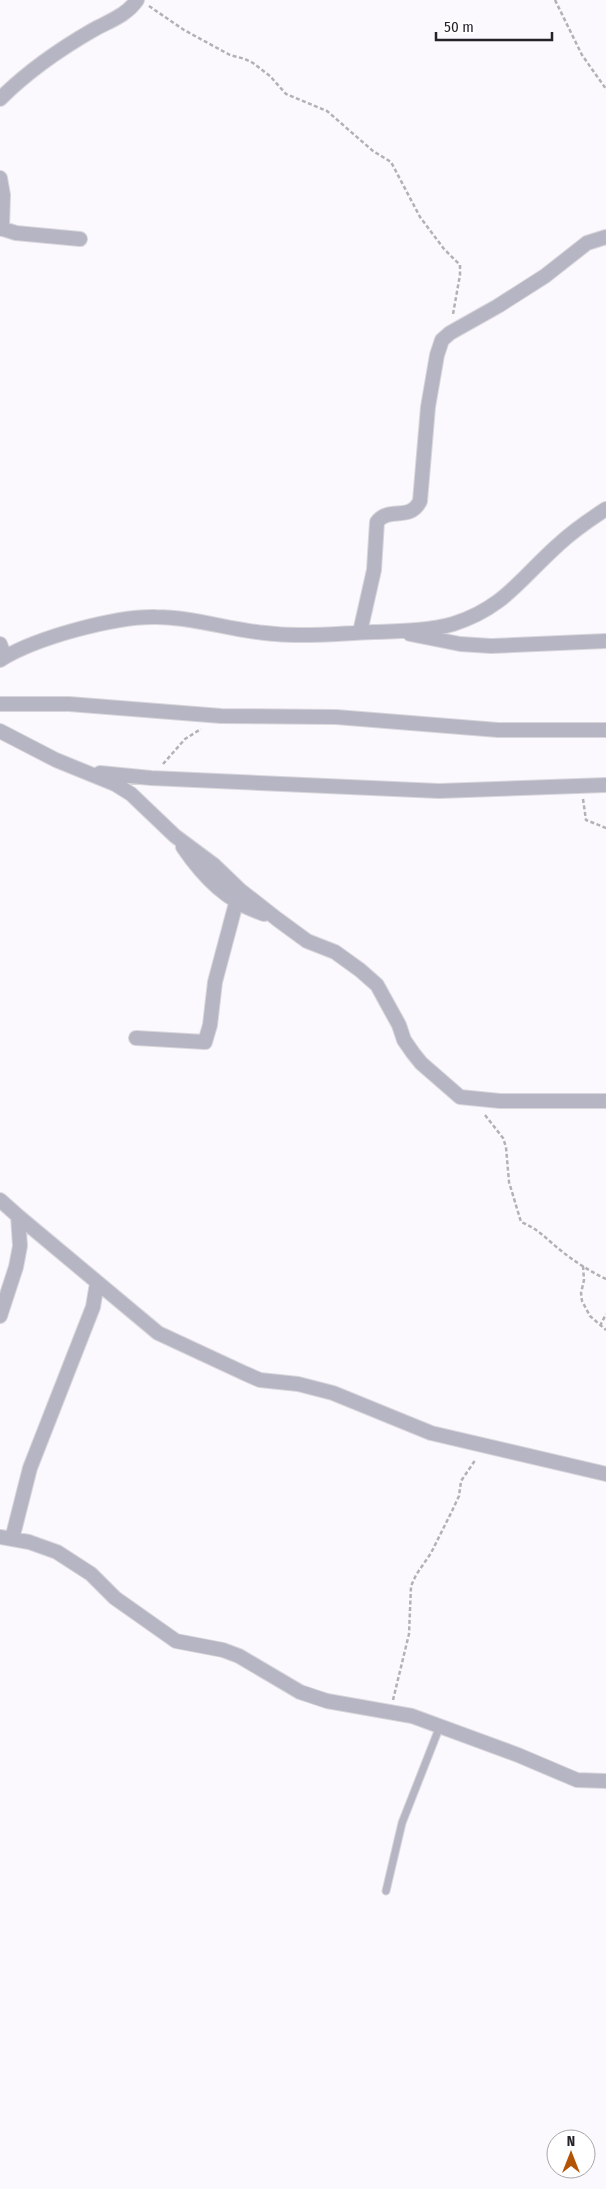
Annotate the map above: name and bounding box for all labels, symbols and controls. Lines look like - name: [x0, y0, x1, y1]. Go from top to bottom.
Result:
- scale bar: [436, 10, 552, 42]
- text: 50 m: [444, 18, 474, 36]
- north arrow: [546, 2129, 596, 2179]
- text: N: [567, 2133, 575, 2150]

